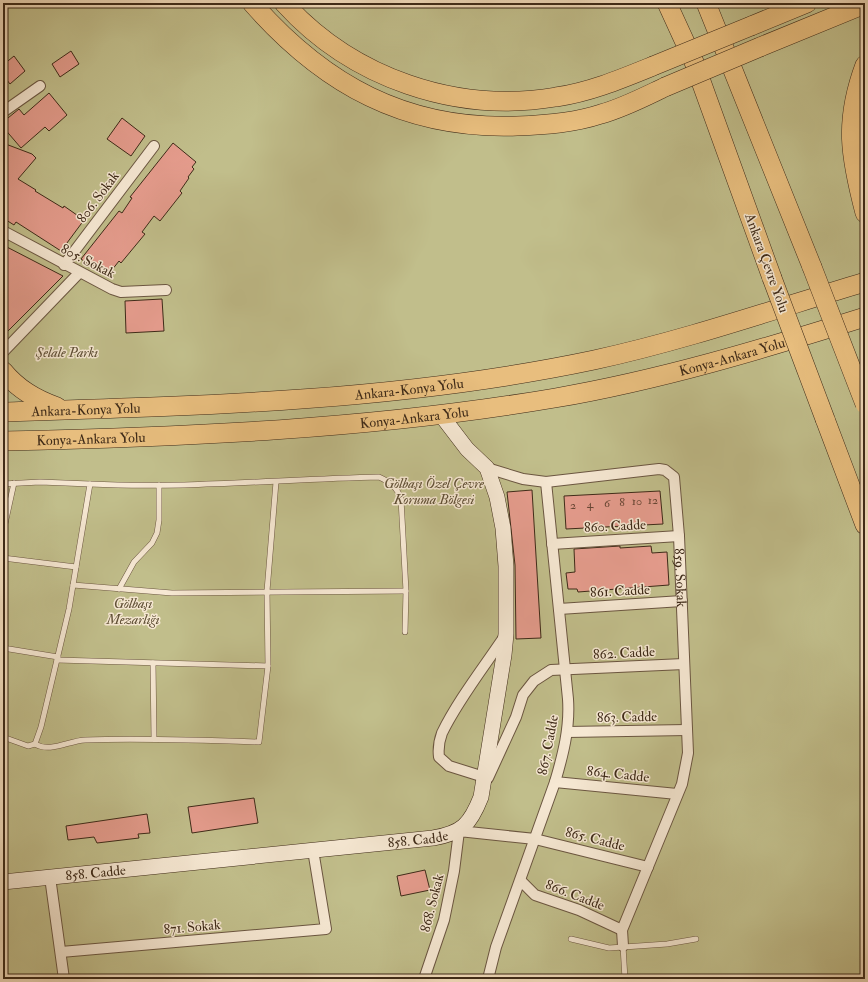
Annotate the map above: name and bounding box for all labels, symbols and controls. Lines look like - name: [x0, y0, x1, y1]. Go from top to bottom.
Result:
- street label: 806. Sokak: [73, 168, 123, 226]
- street label: Ankara Çevre Yolu: [741, 210, 793, 315]
- street label: 805. Sokak: [58, 240, 118, 282]
- street label: Konya-Ankara Yolu: [677, 334, 787, 379]
- park label: Şelale Parkı: [35, 344, 98, 361]
- street label: Ankara-Konya Yolu: [353, 374, 465, 403]
- street label: Ankara-Konya Yolu: [30, 399, 141, 420]
- street label: Konya-Ankara Yolu: [359, 403, 470, 432]
- street label: Konya-Ankara Yolu: [36, 428, 146, 449]
- park label: Gölbaşı Özel Çevre Koruma Bölgesi: [384, 475, 484, 508]
- house number: 12: [648, 493, 658, 508]
- house number: 10: [632, 494, 642, 509]
- house number: 8: [619, 495, 625, 510]
- house number: 6: [604, 496, 611, 511]
- house number: 4: [587, 497, 594, 512]
- house number: 2: [570, 498, 576, 513]
- street label: 860. Cadde: [584, 516, 647, 536]
- street label: 859. Sokak: [671, 548, 690, 608]
- street label: 861. Cadde: [590, 581, 650, 601]
- park label: Gölbaşı Mezarlığı: [105, 595, 160, 628]
- street label: 862. Cadde: [593, 643, 656, 663]
- street label: 863. Cadde: [597, 708, 657, 726]
- street label: 867. Cadde: [534, 713, 562, 777]
- street label: 864. Cadde: [586, 762, 650, 786]
- street label: 865. Cadde: [563, 823, 627, 855]
- street label: 858. Cadde: [387, 826, 450, 851]
- street label: 858. Cadde: [65, 861, 127, 884]
- street label: 868. Sokak: [417, 872, 447, 934]
- street label: 866. Cadde: [543, 876, 607, 914]
- street label: 871. Sokak: [163, 916, 222, 938]

